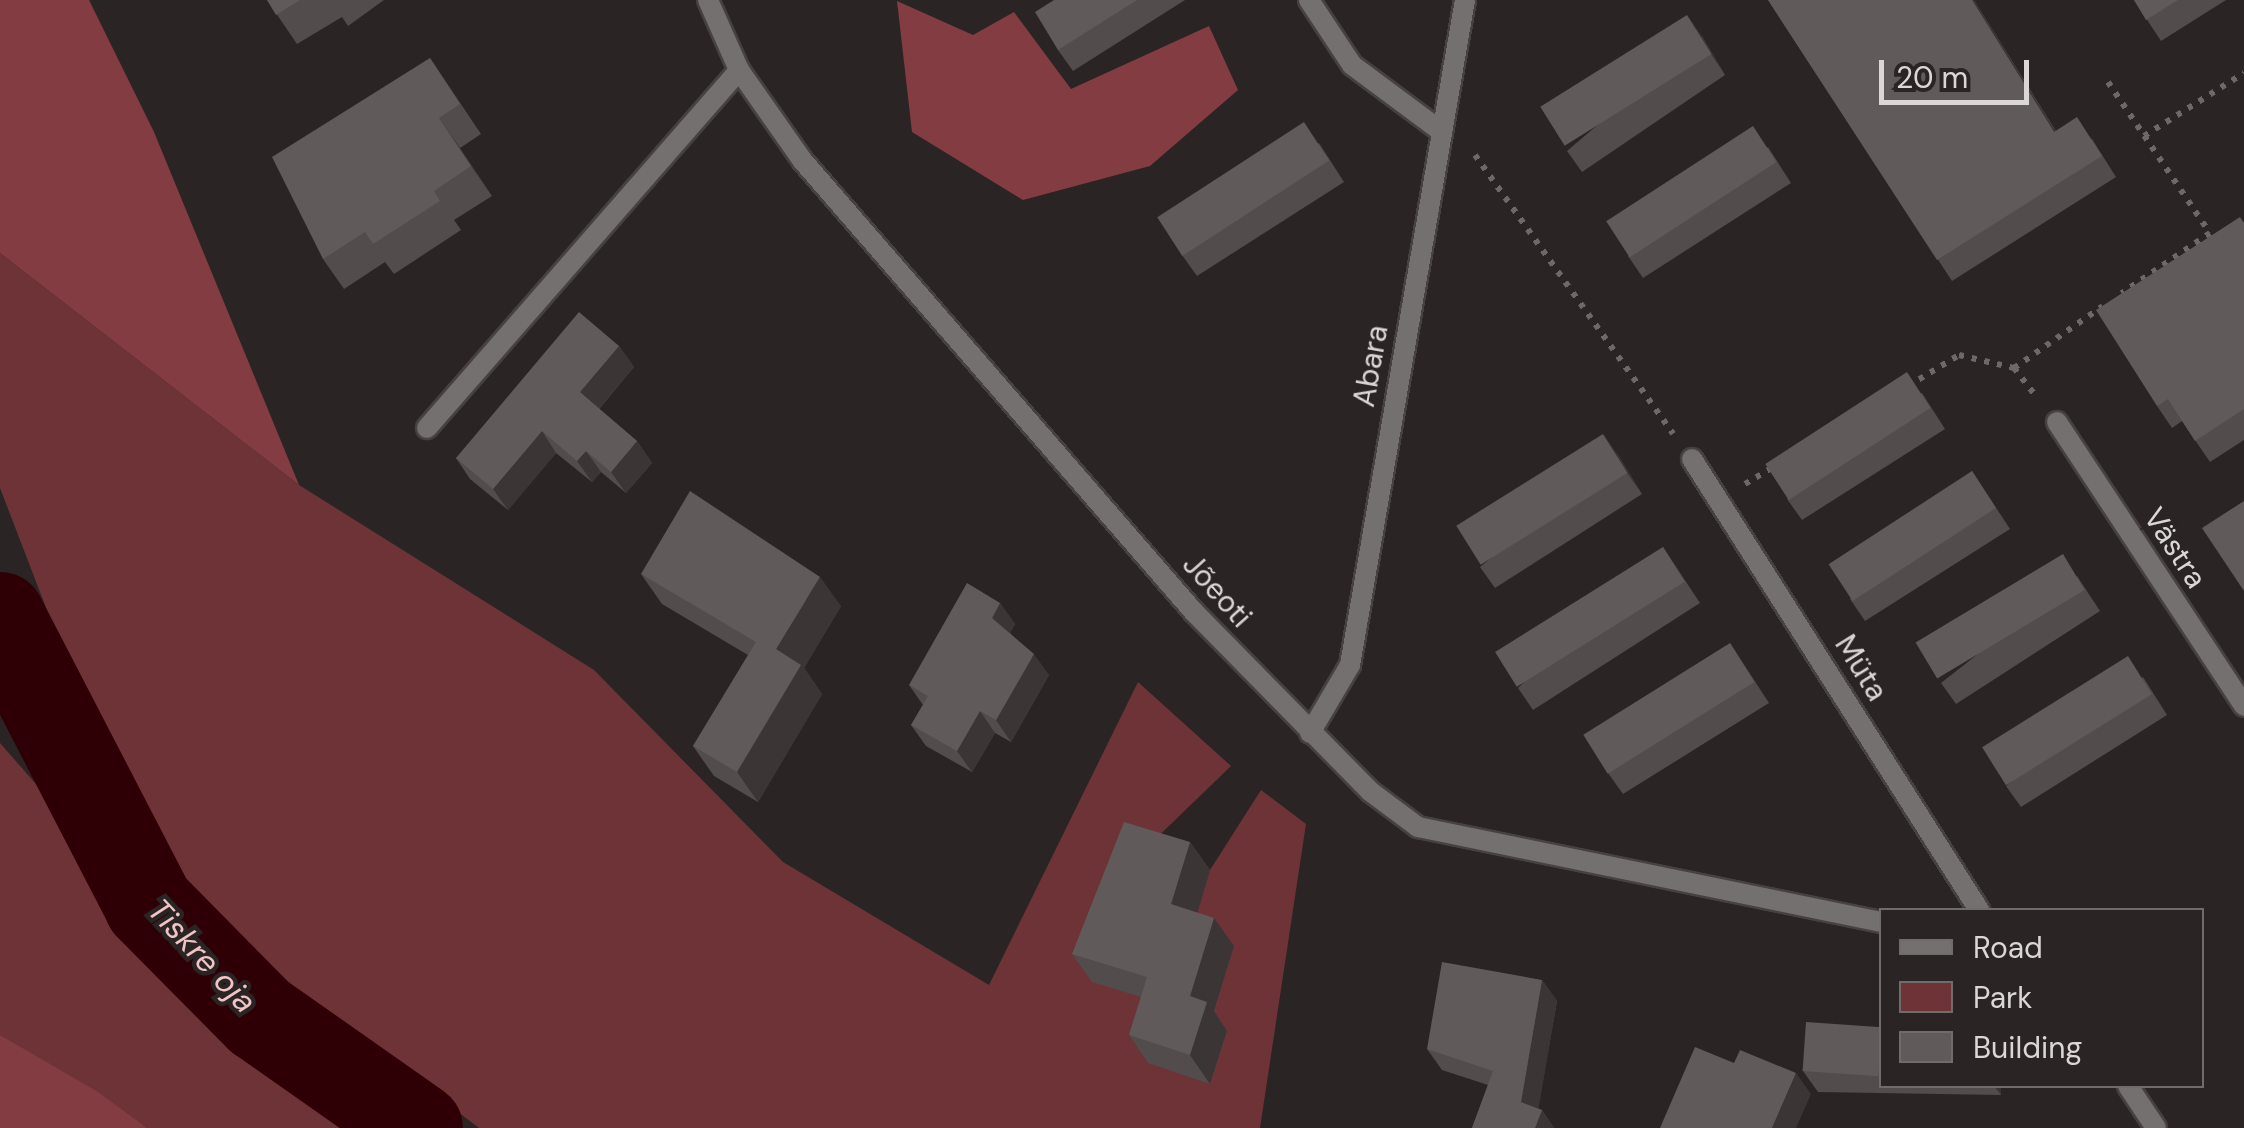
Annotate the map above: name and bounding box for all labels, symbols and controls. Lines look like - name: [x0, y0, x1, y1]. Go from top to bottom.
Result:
- scale bar: [1884, 40, 2034, 102]
- text: 20 m: [1896, 58, 1968, 97]
- street label: Abara: [1346, 322, 1396, 410]
- street label: Västra: [2136, 501, 2214, 595]
- street label: Jõeoti: [1175, 547, 1259, 635]
- street label: Müta: [1827, 629, 1895, 707]
- water label: Tiskre oja: [140, 891, 264, 1021]
- legend: [1879, 908, 2204, 1088]
- text: Road: [1973, 928, 2043, 967]
- text: Park: [1973, 978, 2032, 1017]
- text: Building: [1973, 1028, 2082, 1067]

